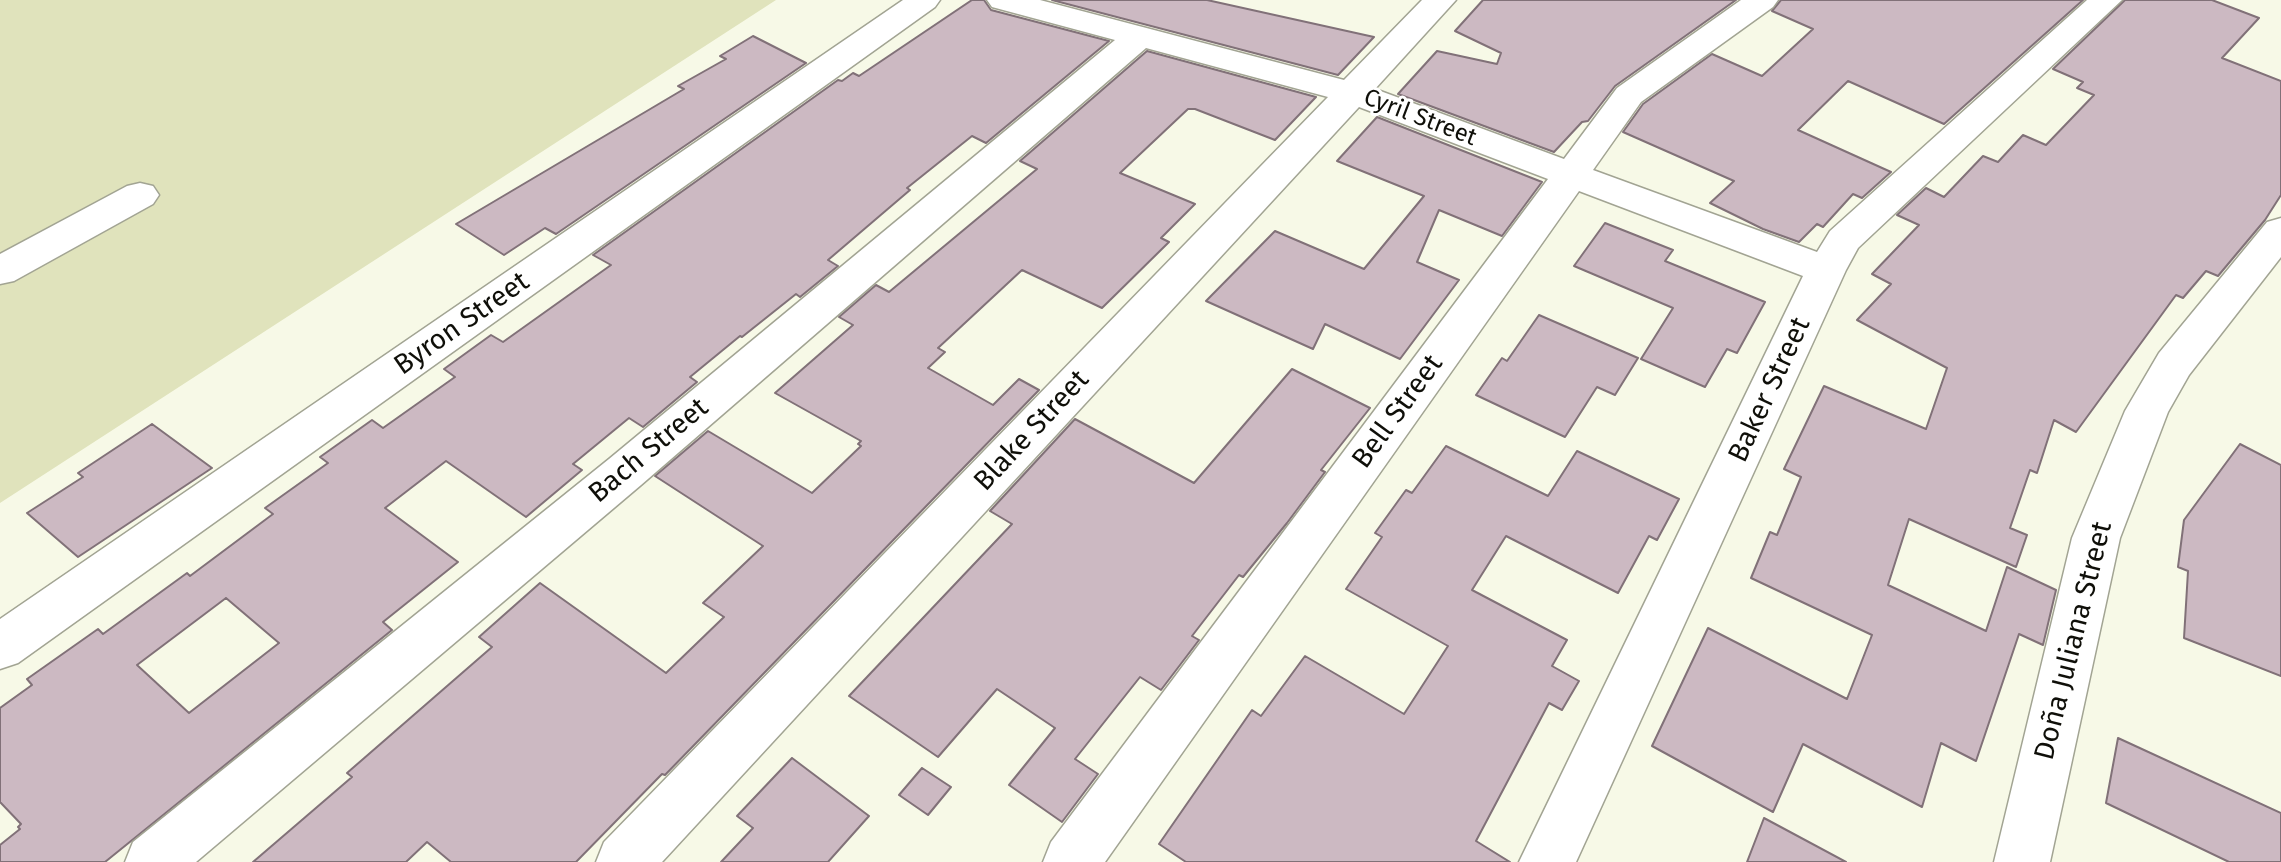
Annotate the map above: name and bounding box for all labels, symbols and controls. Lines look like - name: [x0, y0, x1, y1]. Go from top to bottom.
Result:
- street label: Cyril Street: [1359, 83, 1481, 153]
- street label: Byron Street: [388, 265, 536, 383]
- street label: Baker Street: [1722, 312, 1818, 468]
- street label: Bell Street: [1346, 349, 1450, 475]
- street label: Blake Street: [968, 364, 1096, 498]
- street label: Bach Street: [582, 391, 716, 511]
- street label: Doña Juliana Street: [2028, 518, 2120, 764]

